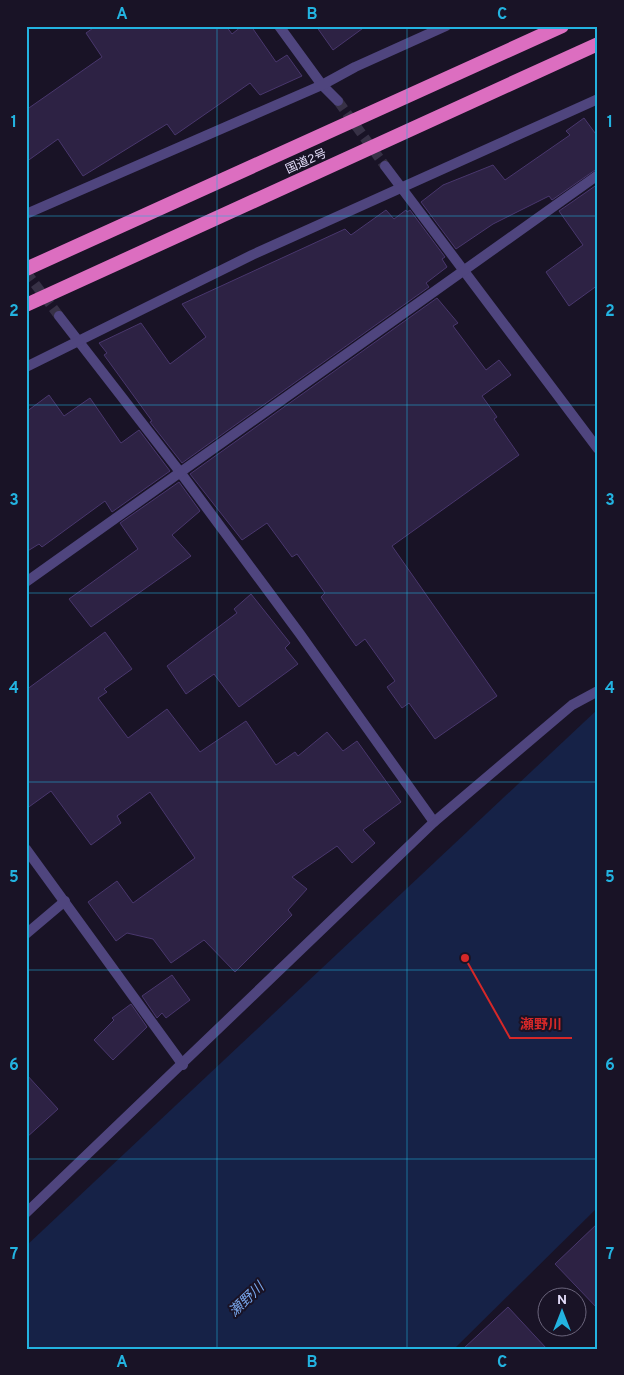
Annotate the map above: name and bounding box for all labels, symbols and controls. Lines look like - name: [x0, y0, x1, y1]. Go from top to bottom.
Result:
- text: A: [116, 5, 128, 25]
- text: B: [306, 5, 318, 25]
- text: C: [497, 5, 507, 25]
- text: 1: [11, 113, 17, 133]
- text: 1: [607, 113, 613, 133]
- street label: 国道2号: [283, 146, 329, 178]
- text: 2: [9, 302, 19, 322]
- text: 2: [605, 302, 615, 322]
- text: 3: [9, 491, 19, 511]
- text: 3: [605, 491, 615, 511]
- text: 4: [9, 679, 19, 699]
- text: 4: [605, 679, 615, 699]
- text: 5: [9, 868, 19, 888]
- text: 5: [605, 868, 615, 888]
- callout: 瀬野川: [510, 1009, 572, 1038]
- text: 瀬野川: [520, 1017, 562, 1034]
- text: 6: [9, 1056, 19, 1076]
- text: 6: [605, 1056, 615, 1076]
- text: 7: [10, 1245, 18, 1265]
- text: 7: [606, 1245, 614, 1265]
- water label: 瀬野川: [226, 1278, 269, 1321]
- north arrow: [536, 1288, 586, 1338]
- text: N: [557, 1292, 567, 1309]
- text: A: [116, 1353, 128, 1373]
- text: B: [306, 1353, 318, 1373]
- text: C: [497, 1353, 507, 1373]

